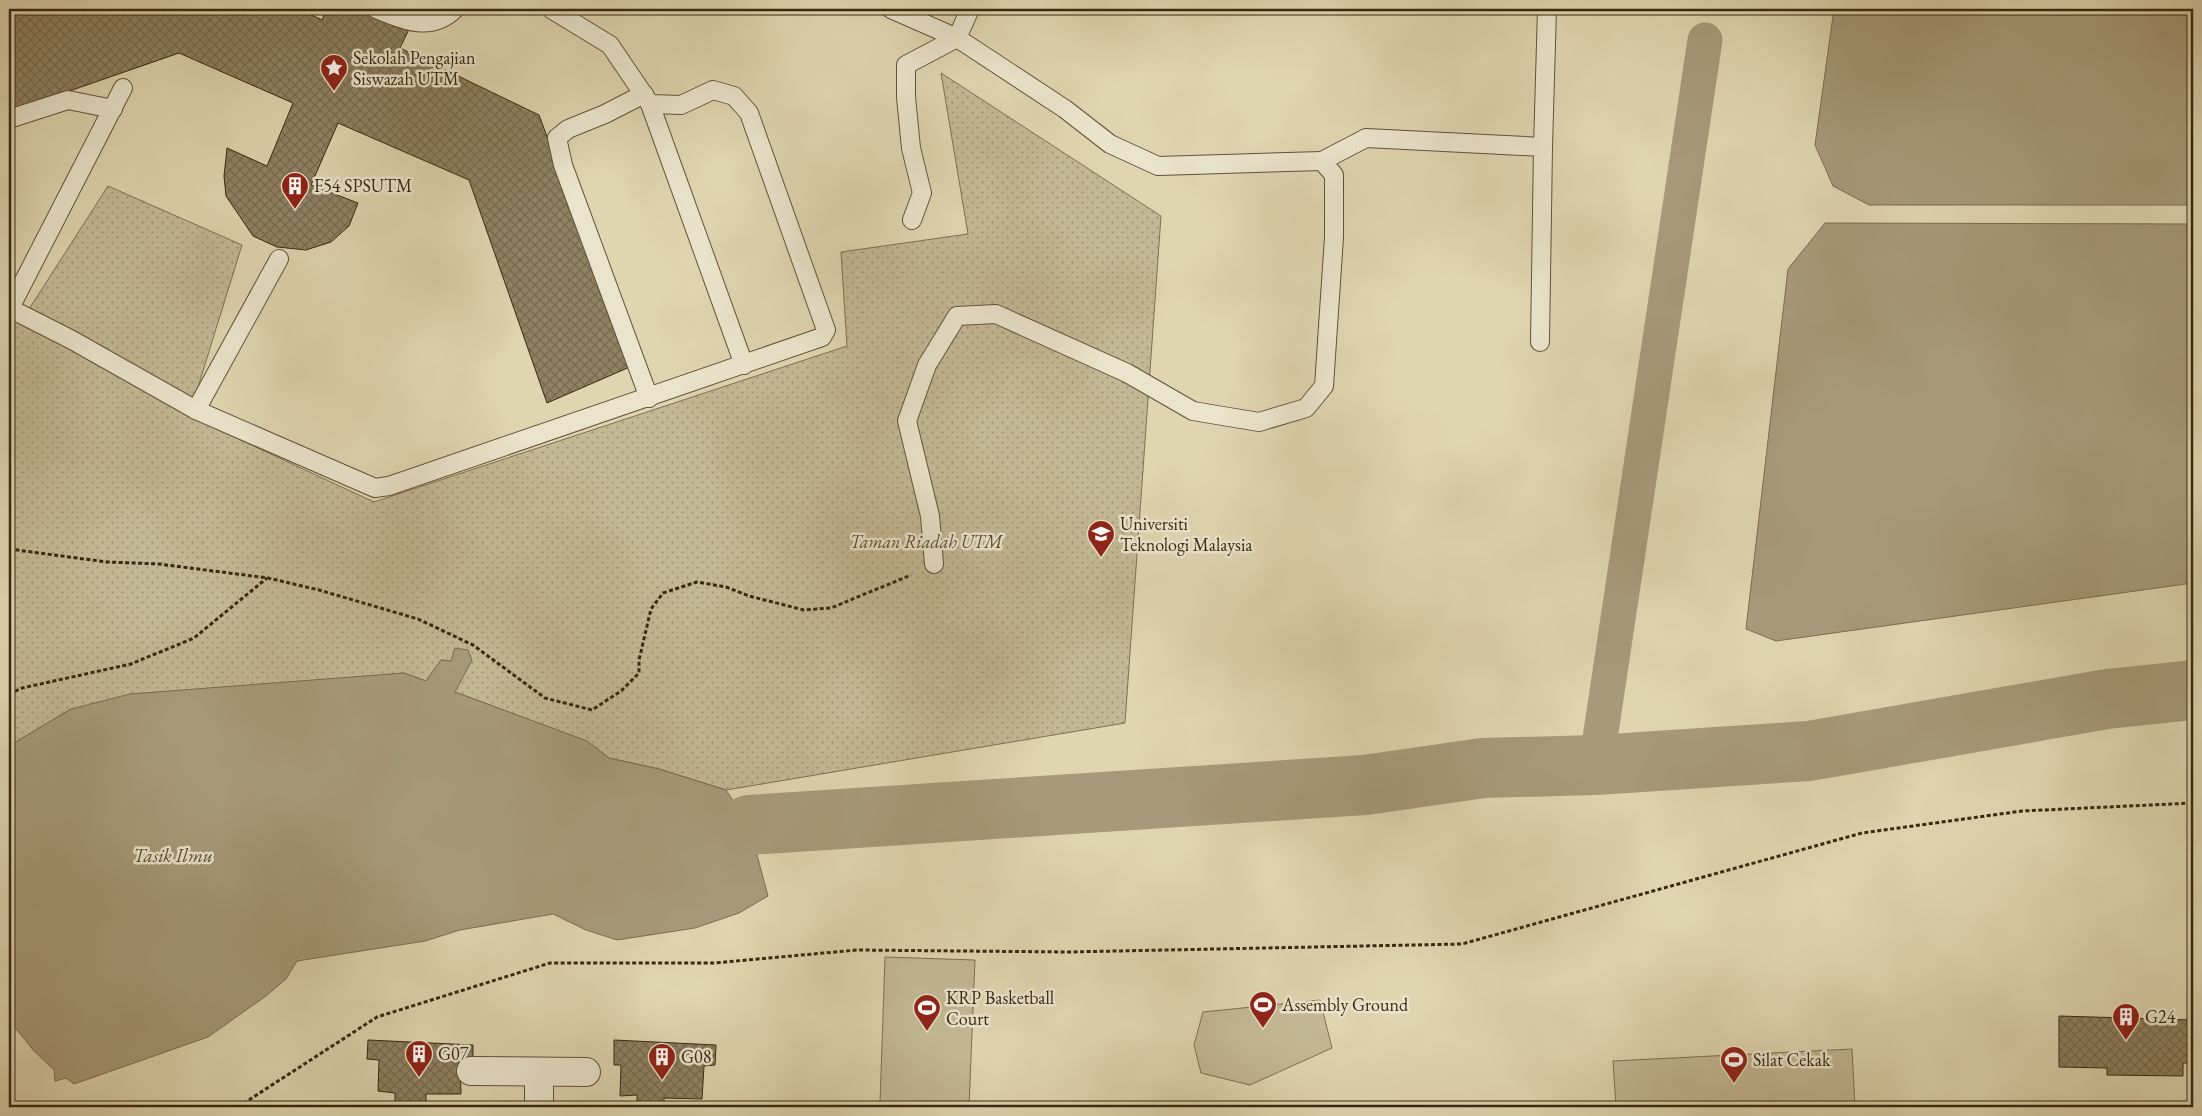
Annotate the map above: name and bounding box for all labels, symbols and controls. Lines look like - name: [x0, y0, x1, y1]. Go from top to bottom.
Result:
- place label: Sekolah Pengajian Siswazah UTM: [353, 46, 476, 90]
- place icon: Sekolah Pengajian Siswazah UTM: [319, 53, 349, 92]
- building icon: F54 SPSUTM: [280, 171, 310, 210]
- place label: F54 SPSUTM: [314, 174, 412, 197]
- place label: Universiti Teknologi Malaysia: [1120, 512, 1253, 556]
- school or university icon: Universiti Teknologi Malaysia: [1086, 519, 1116, 558]
- park label: Taman Riadah UTM: [850, 530, 1003, 553]
- water label: Tasik Ilmu: [133, 843, 213, 868]
- place label: KRP Basketball Court: [946, 986, 1054, 1030]
- sports icon: Assembly Ground: [1248, 990, 1278, 1029]
- sports icon: KRP Basketball Court: [912, 993, 942, 1032]
- place label: Assembly Ground: [1281, 993, 1409, 1016]
- building icon: G24: [2111, 1002, 2141, 1041]
- place label: G24: [2145, 1005, 2176, 1028]
- building icon: G07: [404, 1039, 434, 1078]
- place label: G07: [438, 1042, 469, 1065]
- building icon: G08: [647, 1042, 677, 1081]
- place label: G08: [681, 1045, 711, 1068]
- sports icon: Silat Cekak: [1719, 1045, 1749, 1084]
- place label: Silat Cekak: [1753, 1048, 1831, 1071]

